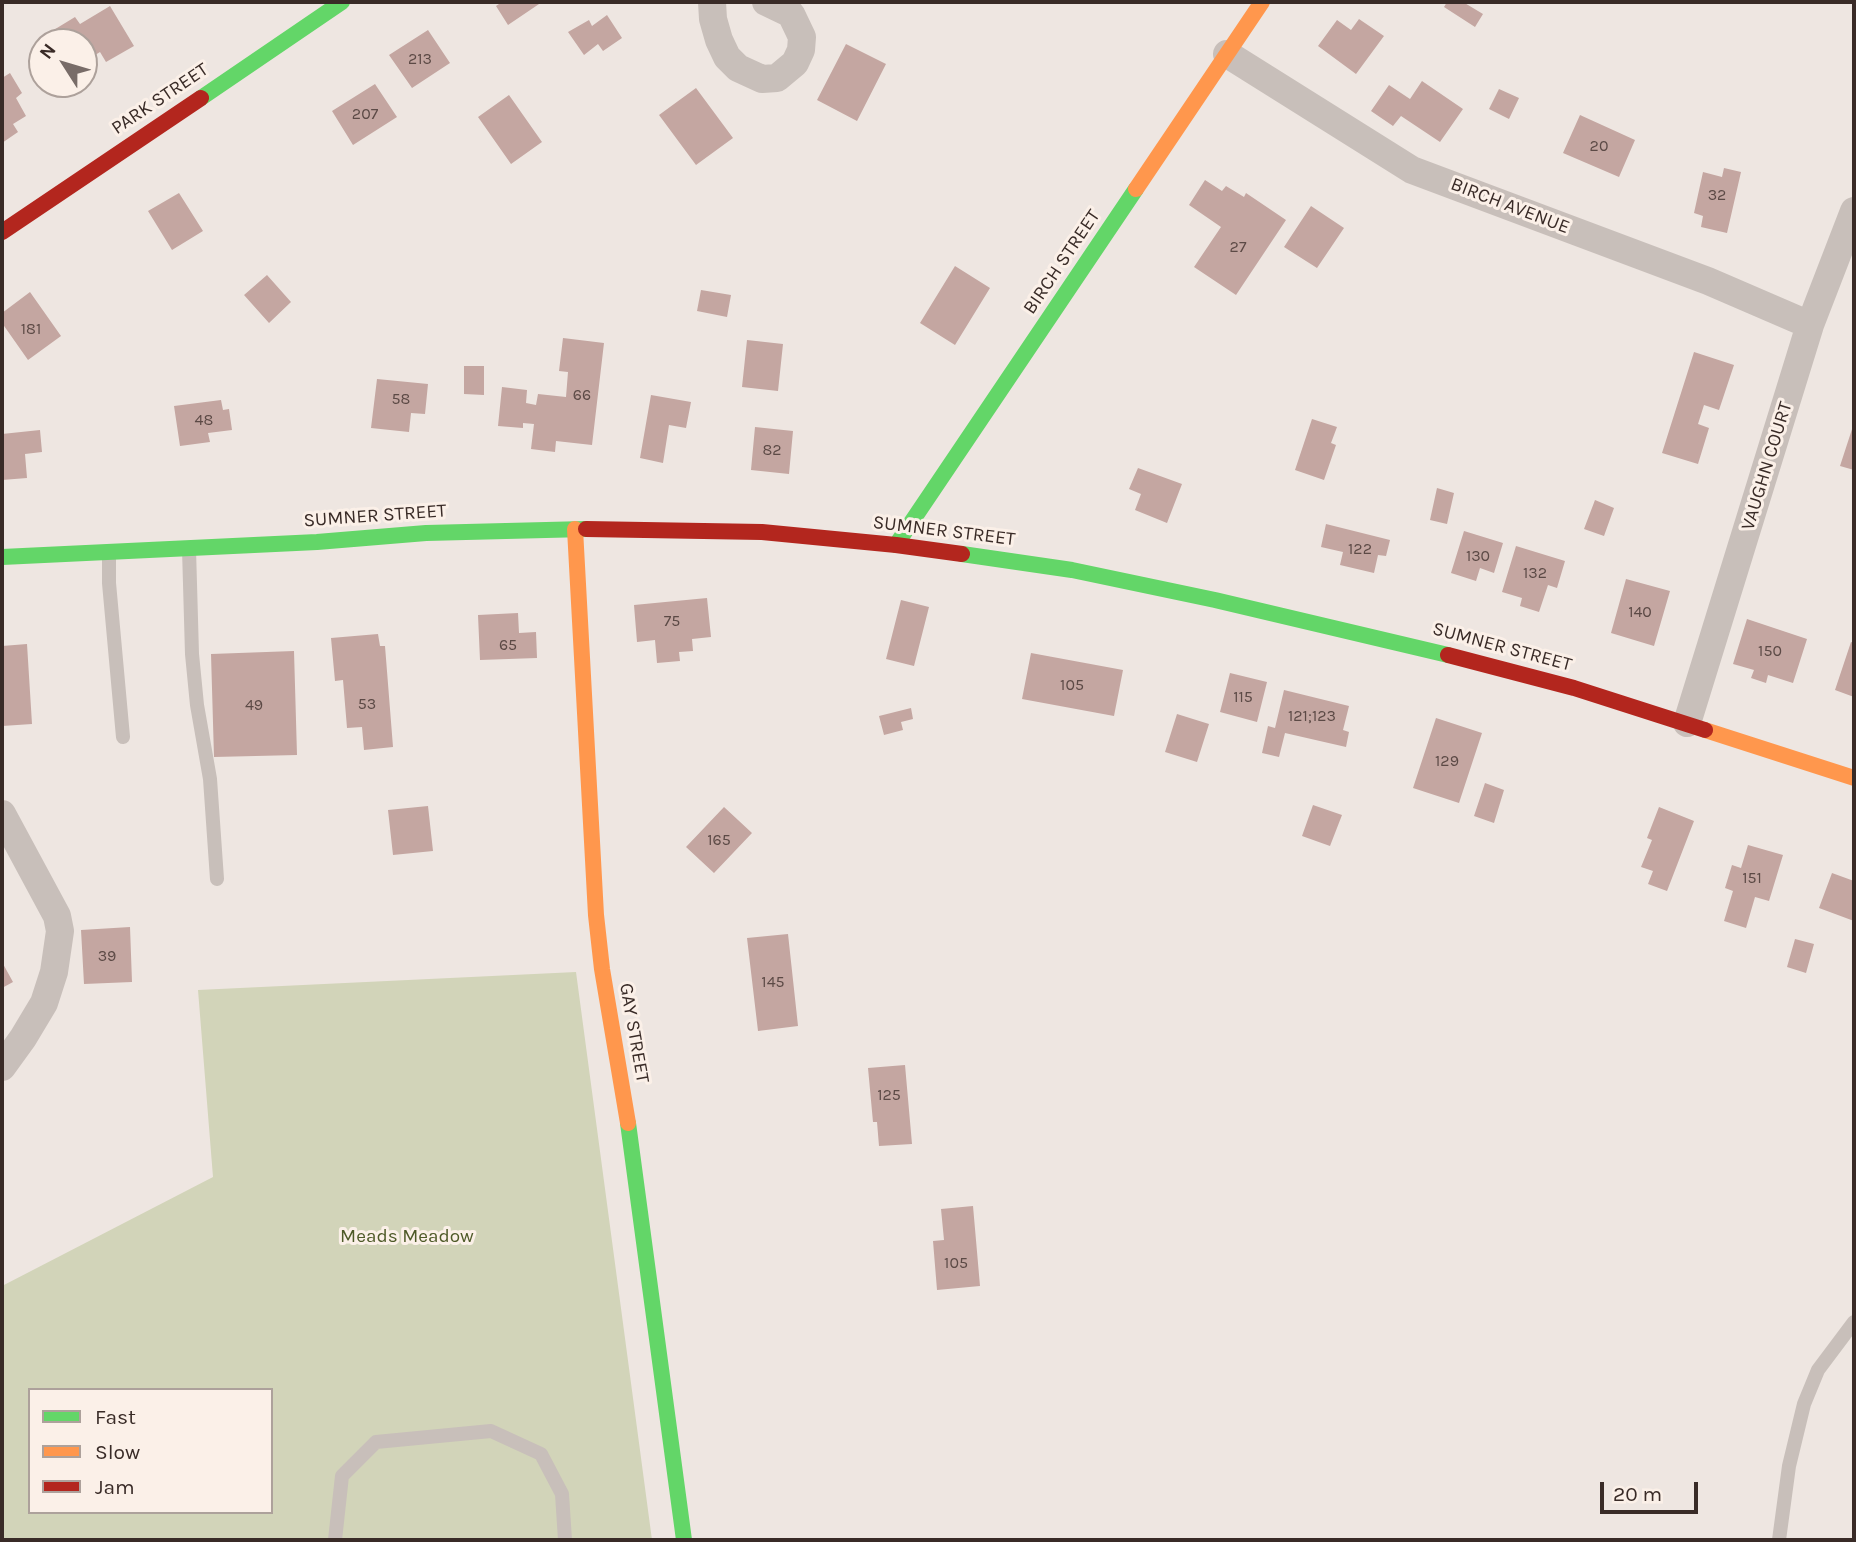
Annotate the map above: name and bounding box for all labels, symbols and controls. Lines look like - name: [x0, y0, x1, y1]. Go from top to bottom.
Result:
- north arrow: [28, 28, 98, 98]
- text: N: [35, 40, 61, 64]
- house number: 213: [408, 49, 432, 69]
- street label: PARK STREET: [107, 58, 213, 140]
- house number: 207: [352, 104, 378, 124]
- house number: 20: [1590, 136, 1608, 156]
- street label: BIRCH AVENUE: [1447, 173, 1573, 239]
- house number: 32: [1708, 185, 1726, 205]
- street label: BIRCH STREET: [1019, 205, 1105, 319]
- house number: 27: [1230, 237, 1246, 257]
- house number: 181: [21, 319, 41, 339]
- house number: 66: [573, 385, 591, 405]
- house number: 58: [392, 389, 410, 409]
- street label: VAUGHN COURT: [1737, 399, 1797, 533]
- house number: 48: [195, 410, 213, 430]
- house number: 82: [762, 440, 782, 460]
- street label: SUMNER STREET: [303, 500, 447, 532]
- street label: SUMNER STREET: [871, 511, 1017, 551]
- house number: 122: [1348, 539, 1372, 559]
- house number: 130: [1466, 546, 1490, 566]
- house number: 132: [1523, 563, 1547, 583]
- house number: 140: [1628, 602, 1652, 622]
- house number: 75: [664, 611, 680, 631]
- street label: SUMNER STREET: [1430, 617, 1574, 677]
- house number: 65: [499, 635, 517, 655]
- house number: 150: [1758, 641, 1782, 661]
- house number: 105: [1060, 675, 1084, 695]
- house number: 115: [1233, 687, 1253, 707]
- house number: 53: [358, 694, 376, 714]
- house number: 49: [245, 695, 263, 715]
- house number: 121;123: [1288, 706, 1336, 726]
- house number: 129: [1435, 751, 1459, 771]
- house number: 165: [707, 830, 731, 850]
- house number: 151: [1742, 868, 1762, 888]
- house number: 39: [98, 946, 116, 966]
- house number: 145: [761, 972, 785, 992]
- street label: GAY STREET: [614, 981, 654, 1085]
- house number: 125: [877, 1085, 901, 1105]
- park label: Meads Meadow: [340, 1226, 474, 1248]
- house number: 105: [944, 1253, 968, 1273]
- legend: [28, 1388, 273, 1514]
- text: Fast: [95, 1405, 136, 1429]
- text: Slow: [95, 1440, 140, 1464]
- scale bar: [1604, 1468, 1702, 1512]
- text: Jam: [95, 1475, 135, 1499]
- text: 20 m: [1613, 1482, 1662, 1506]

